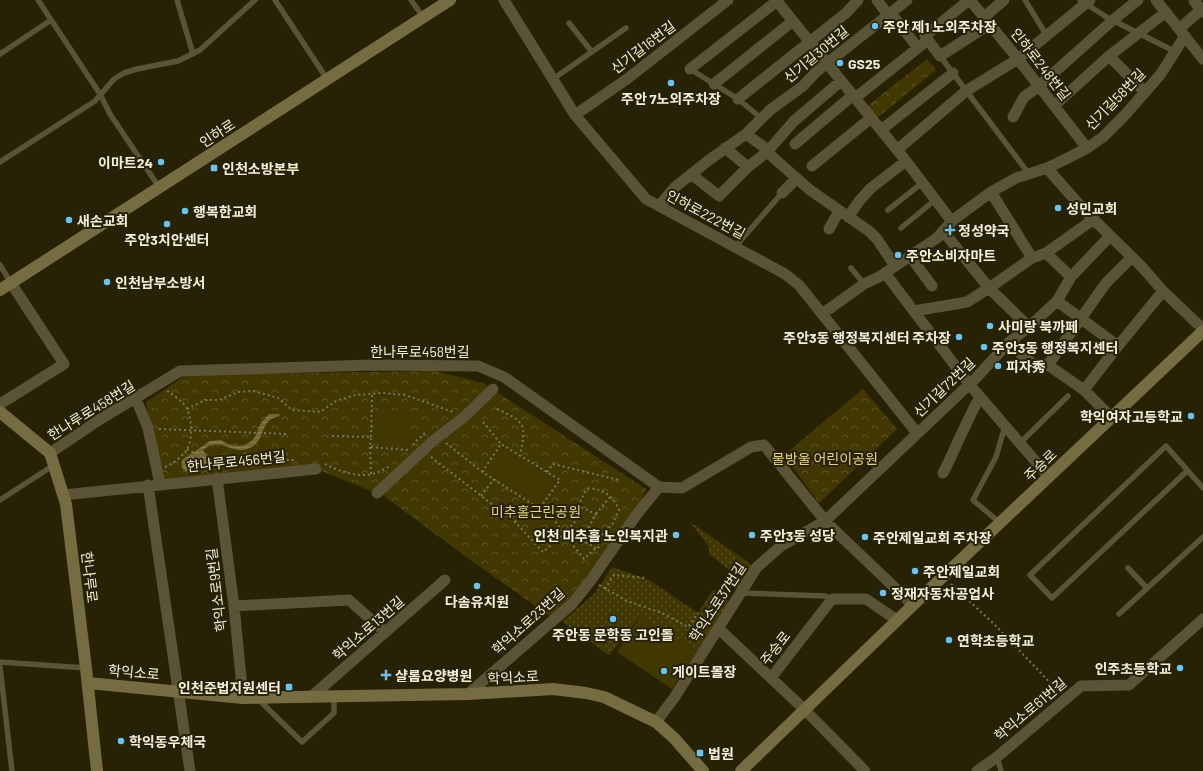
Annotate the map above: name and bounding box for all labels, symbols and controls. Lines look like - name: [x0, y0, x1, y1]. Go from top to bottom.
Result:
- street label: 신기길16번길: [607, 17, 679, 77]
- place label: 주안 제1 노외주차장: [883, 18, 997, 35]
- marker: 주안 제1 노외주차장: [870, 21, 880, 31]
- street label: 신기길30번길: [780, 22, 852, 86]
- street label: 인하로248번길: [1008, 25, 1074, 103]
- place label: GS25: [848, 55, 881, 72]
- marker: GS25: [835, 58, 845, 68]
- street label: 신기길58번길: [1081, 65, 1149, 133]
- marker: 주안 7노외주차장: [666, 78, 676, 88]
- place label: 주안 7노외주차장: [621, 90, 721, 107]
- street label: 인하로: [196, 115, 238, 151]
- place label: 이마트24: [98, 154, 153, 171]
- marker: 이마트24: [156, 157, 166, 167]
- place label: 인천소방본부: [222, 160, 299, 177]
- marker: 인천소방본부: [209, 163, 219, 173]
- street label: 인하로222번길: [664, 186, 748, 242]
- place label: 성민교회: [1066, 200, 1118, 217]
- place label: 행복한교회: [193, 203, 257, 220]
- marker: 성민교회: [1053, 203, 1063, 213]
- marker: 행복한교회: [180, 206, 190, 216]
- place label: 새손교회: [77, 212, 129, 229]
- marker: 새손교회: [64, 215, 74, 225]
- marker: 주안3치안센터: [162, 219, 172, 229]
- place label: 정성약국: [958, 222, 1010, 239]
- marker: 정성약국: [945, 225, 955, 235]
- place label: 주안3치안센터: [125, 231, 209, 248]
- place label: 주안소비자마트: [906, 247, 996, 264]
- marker: 주안소비자마트: [893, 250, 903, 260]
- place label: 인천남부소방서: [115, 274, 205, 291]
- marker: 인천남부소방서: [102, 277, 112, 287]
- place label: 사미랑 북까페: [998, 318, 1078, 335]
- marker: 사미랑 북까페: [985, 321, 995, 331]
- place label: 주안3동 행정복지센터 주차장: [783, 329, 951, 346]
- marker: 주안3동 행정복지센터 주차장: [954, 332, 964, 342]
- place label: 주안3동 행정복지센터: [992, 339, 1118, 356]
- marker: 주안3동 행정복지센터: [979, 342, 989, 352]
- street label: 한나루로458번길: [370, 343, 470, 360]
- street label: 신기길72번길: [910, 354, 978, 420]
- place label: 피자秀: [1006, 358, 1046, 375]
- marker: 피자秀: [993, 361, 1003, 371]
- street label: 한나루로458번길: [44, 376, 138, 444]
- place label: 학익여자고등학교: [1080, 408, 1183, 425]
- marker: 학익여자고등학교: [1186, 411, 1196, 421]
- street label: 주승로: [1020, 445, 1060, 485]
- street label: 한나루로456번길: [186, 447, 286, 475]
- park label: 물방울 어린이공원: [772, 450, 878, 467]
- park label: 미추홀근린공원: [491, 503, 581, 520]
- place label: 인천 미추홀 노인복지관: [534, 527, 668, 544]
- place label: 주안3동 성당: [760, 527, 835, 544]
- place label: 주안제일교회 주차장: [873, 529, 992, 546]
- marker: 인천 미추홀 노인복지관: [671, 530, 681, 540]
- marker: 주안3동 성당: [747, 530, 757, 540]
- marker: 주안제일교회 주차장: [860, 532, 870, 542]
- street label: 학익소로9번길: [202, 547, 230, 633]
- street label: 한나루로: [78, 550, 102, 604]
- street label: 학익소로37번길: [685, 559, 749, 645]
- place label: 주안제일교회: [923, 563, 1000, 580]
- marker: 주안제일교회: [910, 566, 920, 576]
- marker: 다솜유치원: [472, 581, 482, 591]
- street label: 학익소로23번길: [488, 584, 568, 658]
- place label: 정재자동차공업사: [891, 585, 994, 602]
- marker: 정재자동차공업사: [878, 588, 888, 598]
- street label: 학익소로13번길: [329, 592, 407, 664]
- place label: 다솜유치원: [445, 593, 509, 610]
- marker: 주안동 문학동 고인돌: [608, 614, 618, 624]
- place label: 주안동 문학동 고인돌: [552, 626, 674, 643]
- street label: 주승로: [756, 627, 794, 668]
- place label: 연학초등학교: [957, 632, 1034, 649]
- marker: 연학초등학교: [944, 635, 954, 645]
- place label: 인주초등학교: [1095, 660, 1172, 677]
- street label: 학익소로: [108, 661, 161, 683]
- place label: 게이트볼장: [672, 663, 737, 680]
- marker: 인주초등학교: [1175, 663, 1185, 673]
- marker: 게이트볼장: [659, 666, 669, 676]
- place label: 샬롬요양병원: [395, 667, 472, 684]
- street label: 학익소로: [487, 667, 539, 687]
- marker: 샬롬요양병원: [380, 669, 392, 681]
- street label: 학익소로61번길: [990, 674, 1070, 744]
- place label: 인천준법지원센터: [178, 679, 281, 696]
- marker: 인천준법지원센터: [284, 682, 294, 692]
- place label: 학익동우체국: [129, 733, 206, 750]
- marker: 학익동우체국: [116, 736, 126, 746]
- place label: 법원: [708, 745, 734, 762]
- marker: 법원: [695, 748, 705, 758]

